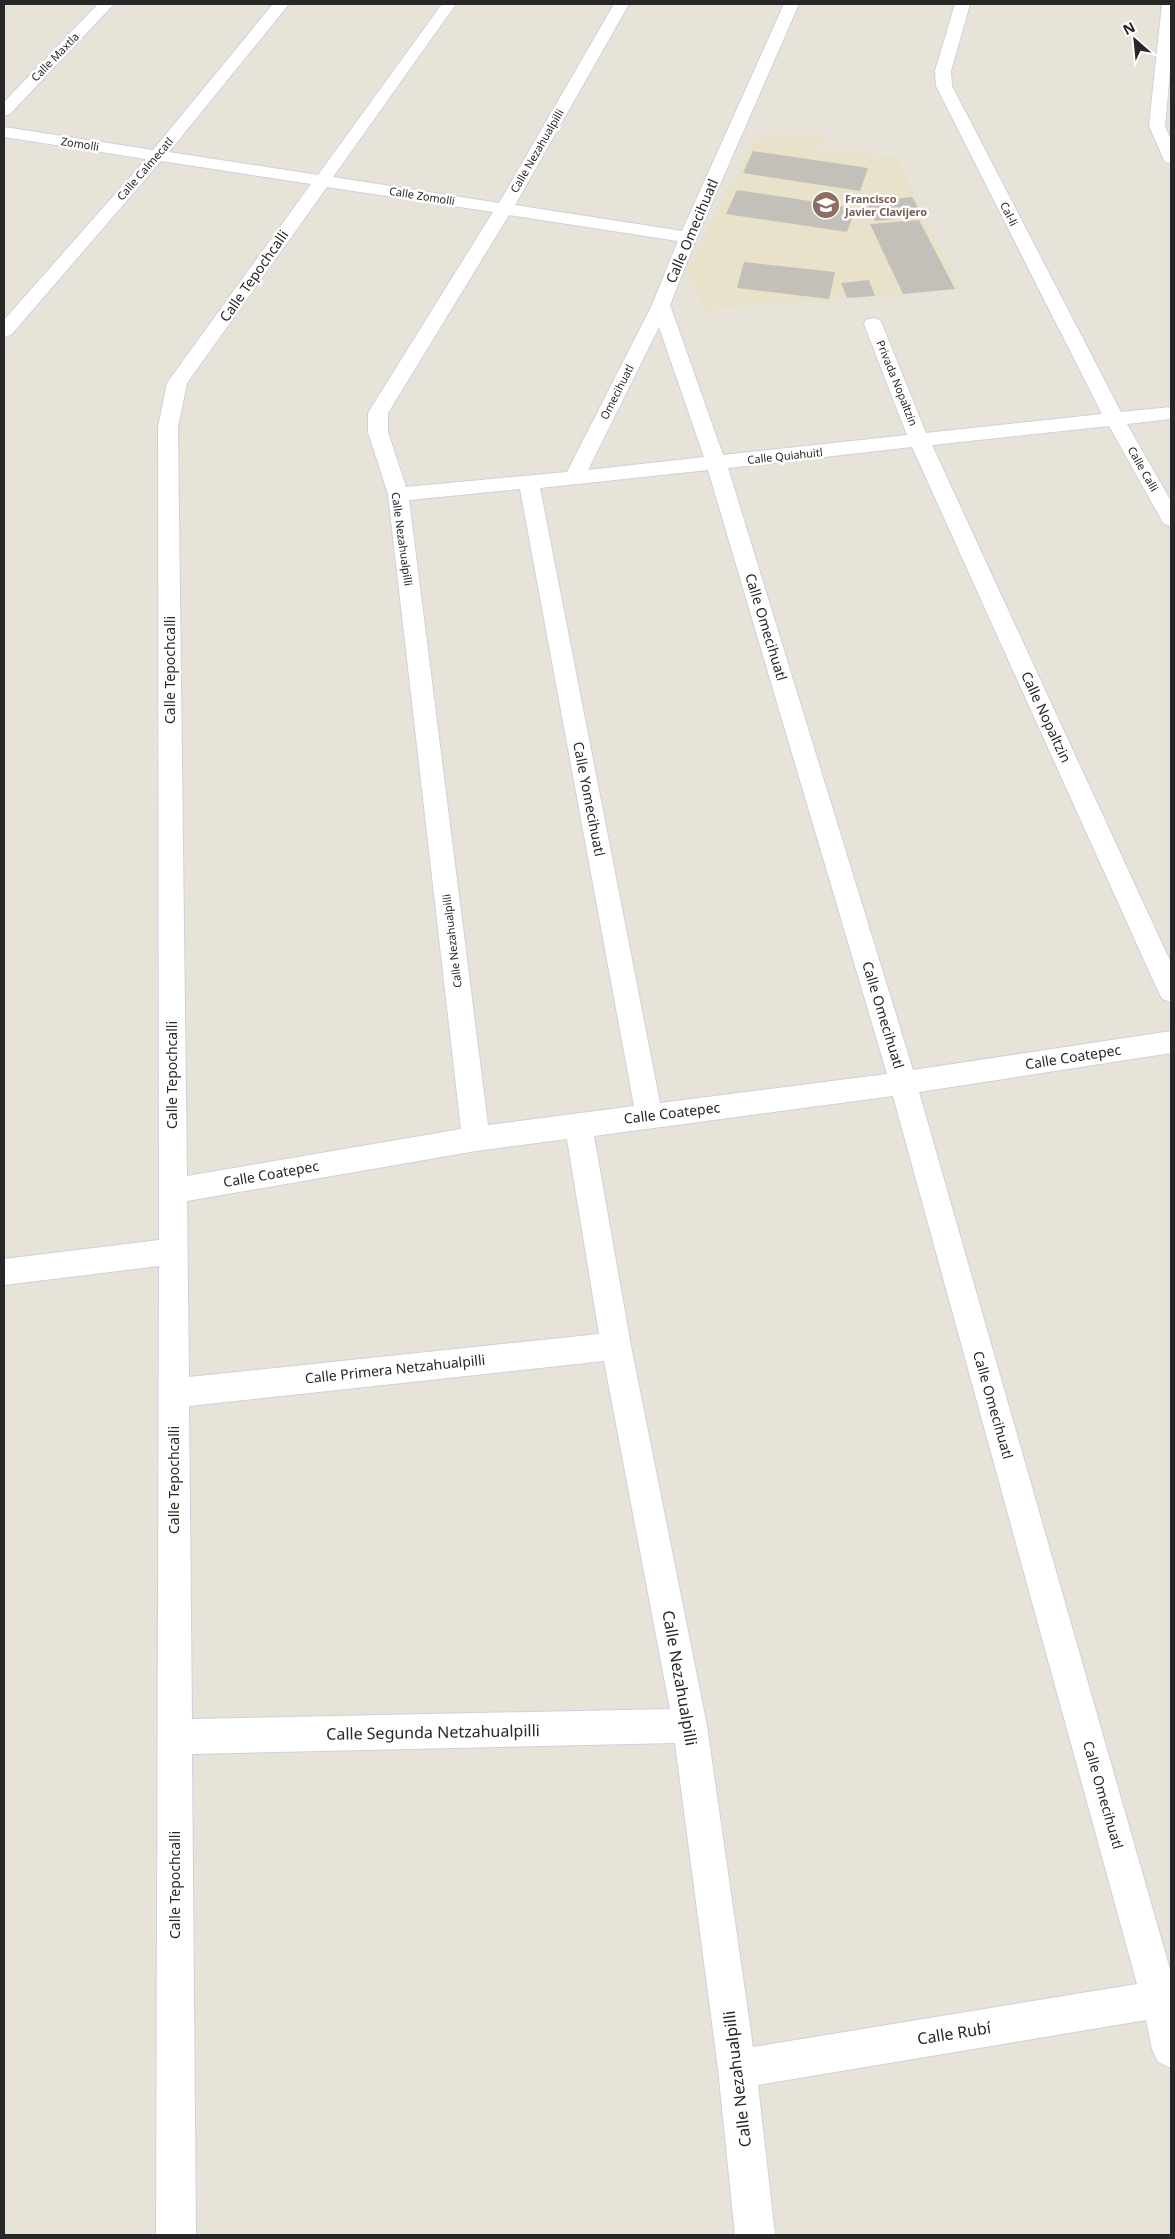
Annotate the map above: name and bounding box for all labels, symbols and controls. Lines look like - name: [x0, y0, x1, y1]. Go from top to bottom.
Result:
- north arrow: [1110, 15, 1160, 65]
- text: N: [1119, 17, 1138, 39]
- street label: Calle Maxtla: [27, 29, 82, 84]
- street label: Calle Nezahualpilli: [506, 106, 567, 195]
- street label: Zomolli: [60, 133, 100, 154]
- street label: Calle Calmecatl: [113, 134, 176, 203]
- street label: Calle Omecihuatl: [661, 176, 722, 286]
- street label: Calle Zomolli: [388, 183, 456, 208]
- school or university icon: Francisco Javier Clavijero: [811, 190, 841, 220]
- place label: Francisco Javier Clavijero: [844, 191, 927, 219]
- street label: Cal-li: [997, 199, 1022, 228]
- street label: Calle Tepochcalli: [215, 226, 292, 325]
- street label: Privada Nopaltzin: [873, 338, 921, 428]
- street label: Omecihuatl: [596, 362, 637, 422]
- street label: Calle Quiahuitl: [747, 444, 823, 467]
- street label: Calle Calli: [1125, 444, 1162, 494]
- street label: Calle Nezahualpilli: [388, 491, 416, 587]
- street label: Calle Omecihuatl: [741, 571, 792, 683]
- street label: Calle Tepochcalli: [160, 616, 179, 724]
- street label: Calle Nopaltzin: [1017, 668, 1076, 765]
- street label: Calle Yomecihuatl: [569, 740, 610, 858]
- street label: Calle Nezahualpilli: [438, 893, 465, 989]
- street label: Calle Omecihuatl: [858, 959, 909, 1071]
- street label: Calle Tepochcalli: [162, 1021, 181, 1129]
- street label: Calle Coatepec: [1024, 1040, 1122, 1073]
- street label: Calle Coatepec: [623, 1097, 721, 1128]
- street label: Calle Coatepec: [222, 1156, 321, 1191]
- street label: Calle Omecihuatl: [969, 1349, 1018, 1461]
- street label: Calle Primera Netzahualpilli: [304, 1350, 486, 1387]
- street label: Calle Tepochcalli: [164, 1426, 183, 1534]
- street label: Calle Nezahualpilli: [657, 1608, 703, 1748]
- street label: Calle Segunda Netzahualpilli: [326, 1719, 540, 1745]
- street label: Calle Omecihuatl: [1079, 1739, 1128, 1851]
- street label: Calle Tepochcalli: [165, 1831, 184, 1939]
- street label: Calle Nezahualpilli: [718, 2010, 756, 2148]
- street label: Calle Rubí: [916, 2016, 993, 2050]

